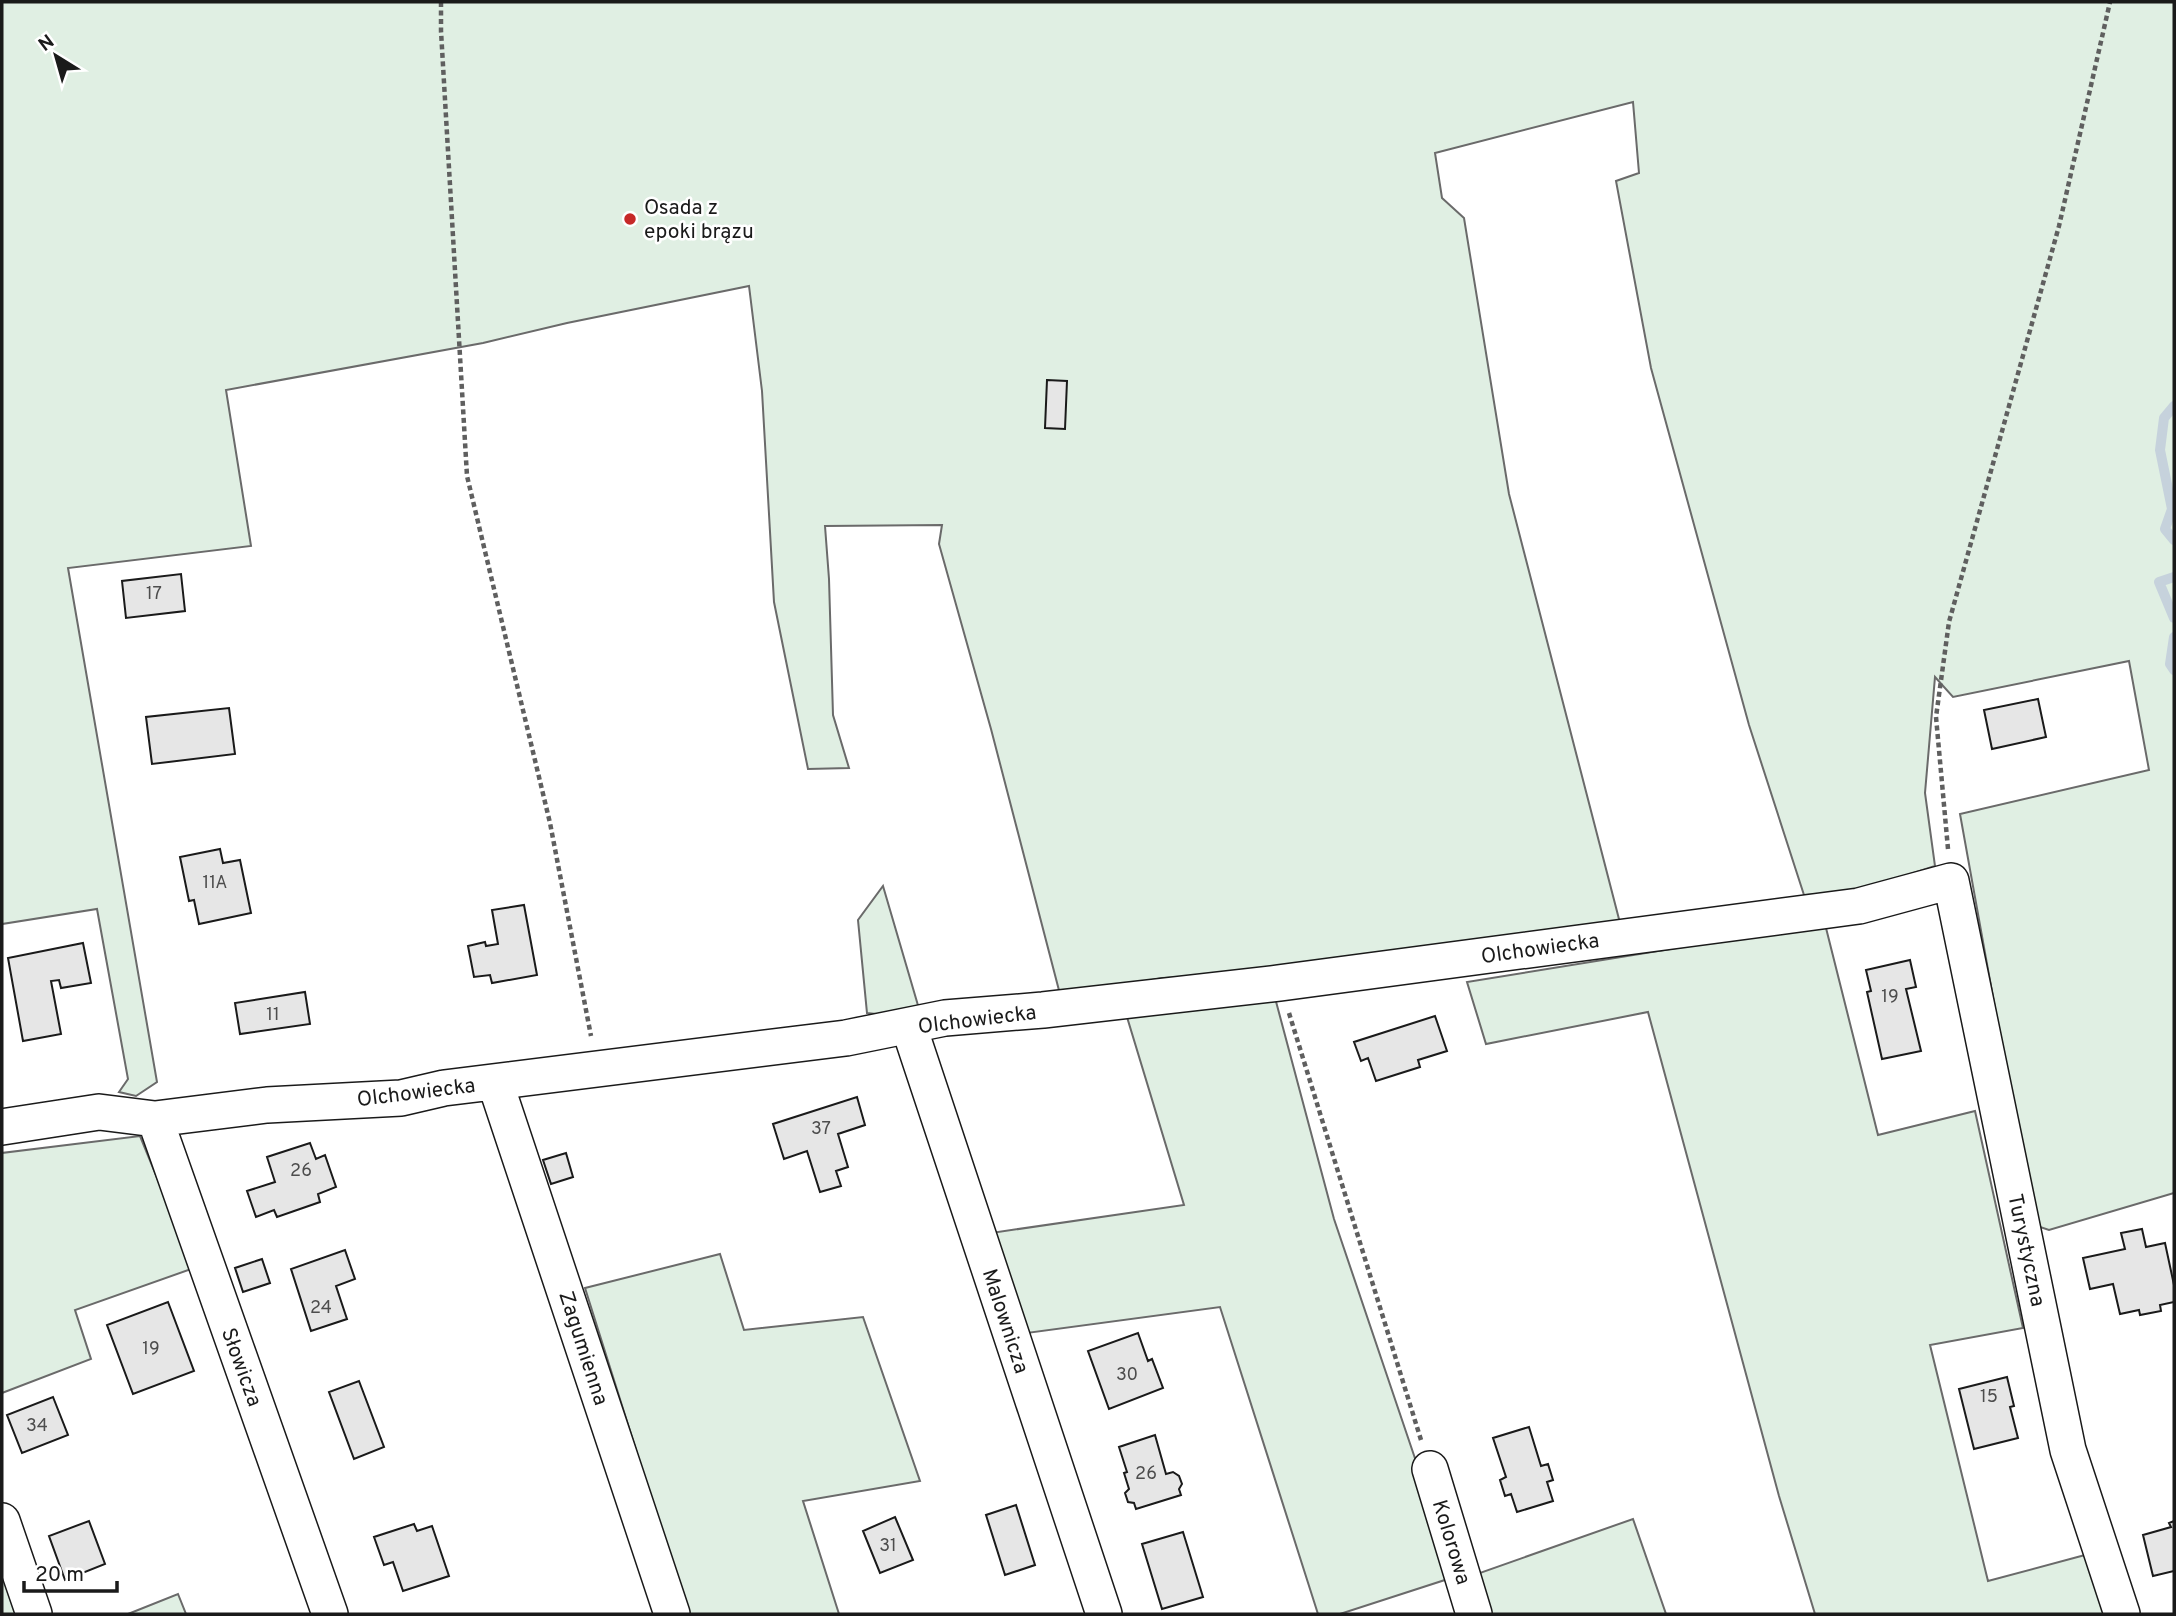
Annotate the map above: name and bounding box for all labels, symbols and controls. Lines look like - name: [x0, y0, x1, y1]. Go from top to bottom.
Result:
- north arrow: [21, 21, 91, 91]
- text: N: [34, 30, 60, 58]
- place label: Osada z epoki brązu: [644, 195, 754, 246]
- marker: Osada z epoki brązu: [622, 211, 638, 227]
- house number: 17: [146, 583, 162, 606]
- house number: 11A: [202, 872, 228, 895]
- street label: Olchowiecka: [1479, 928, 1601, 971]
- house number: 19: [1881, 986, 1899, 1009]
- street label: Olchowiecka: [916, 1000, 1038, 1041]
- house number: 11: [266, 1004, 280, 1027]
- street label: Olchowiecka: [355, 1073, 477, 1114]
- house number: 37: [811, 1118, 831, 1141]
- house number: 26: [290, 1160, 312, 1183]
- street label: Turystyczna: [2000, 1192, 2051, 1309]
- street label: Malownicza: [975, 1266, 1034, 1377]
- street label: Zagumienna: [551, 1288, 614, 1409]
- house number: 24: [310, 1297, 332, 1320]
- street label: Słowicza: [214, 1324, 267, 1411]
- house number: 19: [142, 1338, 160, 1361]
- house number: 30: [1116, 1364, 1138, 1387]
- house number: 15: [1980, 1386, 1998, 1409]
- house number: 34: [26, 1415, 48, 1438]
- house number: 26: [1135, 1463, 1157, 1486]
- street label: Kolorowa: [1425, 1497, 1476, 1588]
- house number: 31: [879, 1535, 897, 1558]
- scale bar: [24, 1550, 117, 1594]
- text: 20 m: [35, 1562, 84, 1589]

